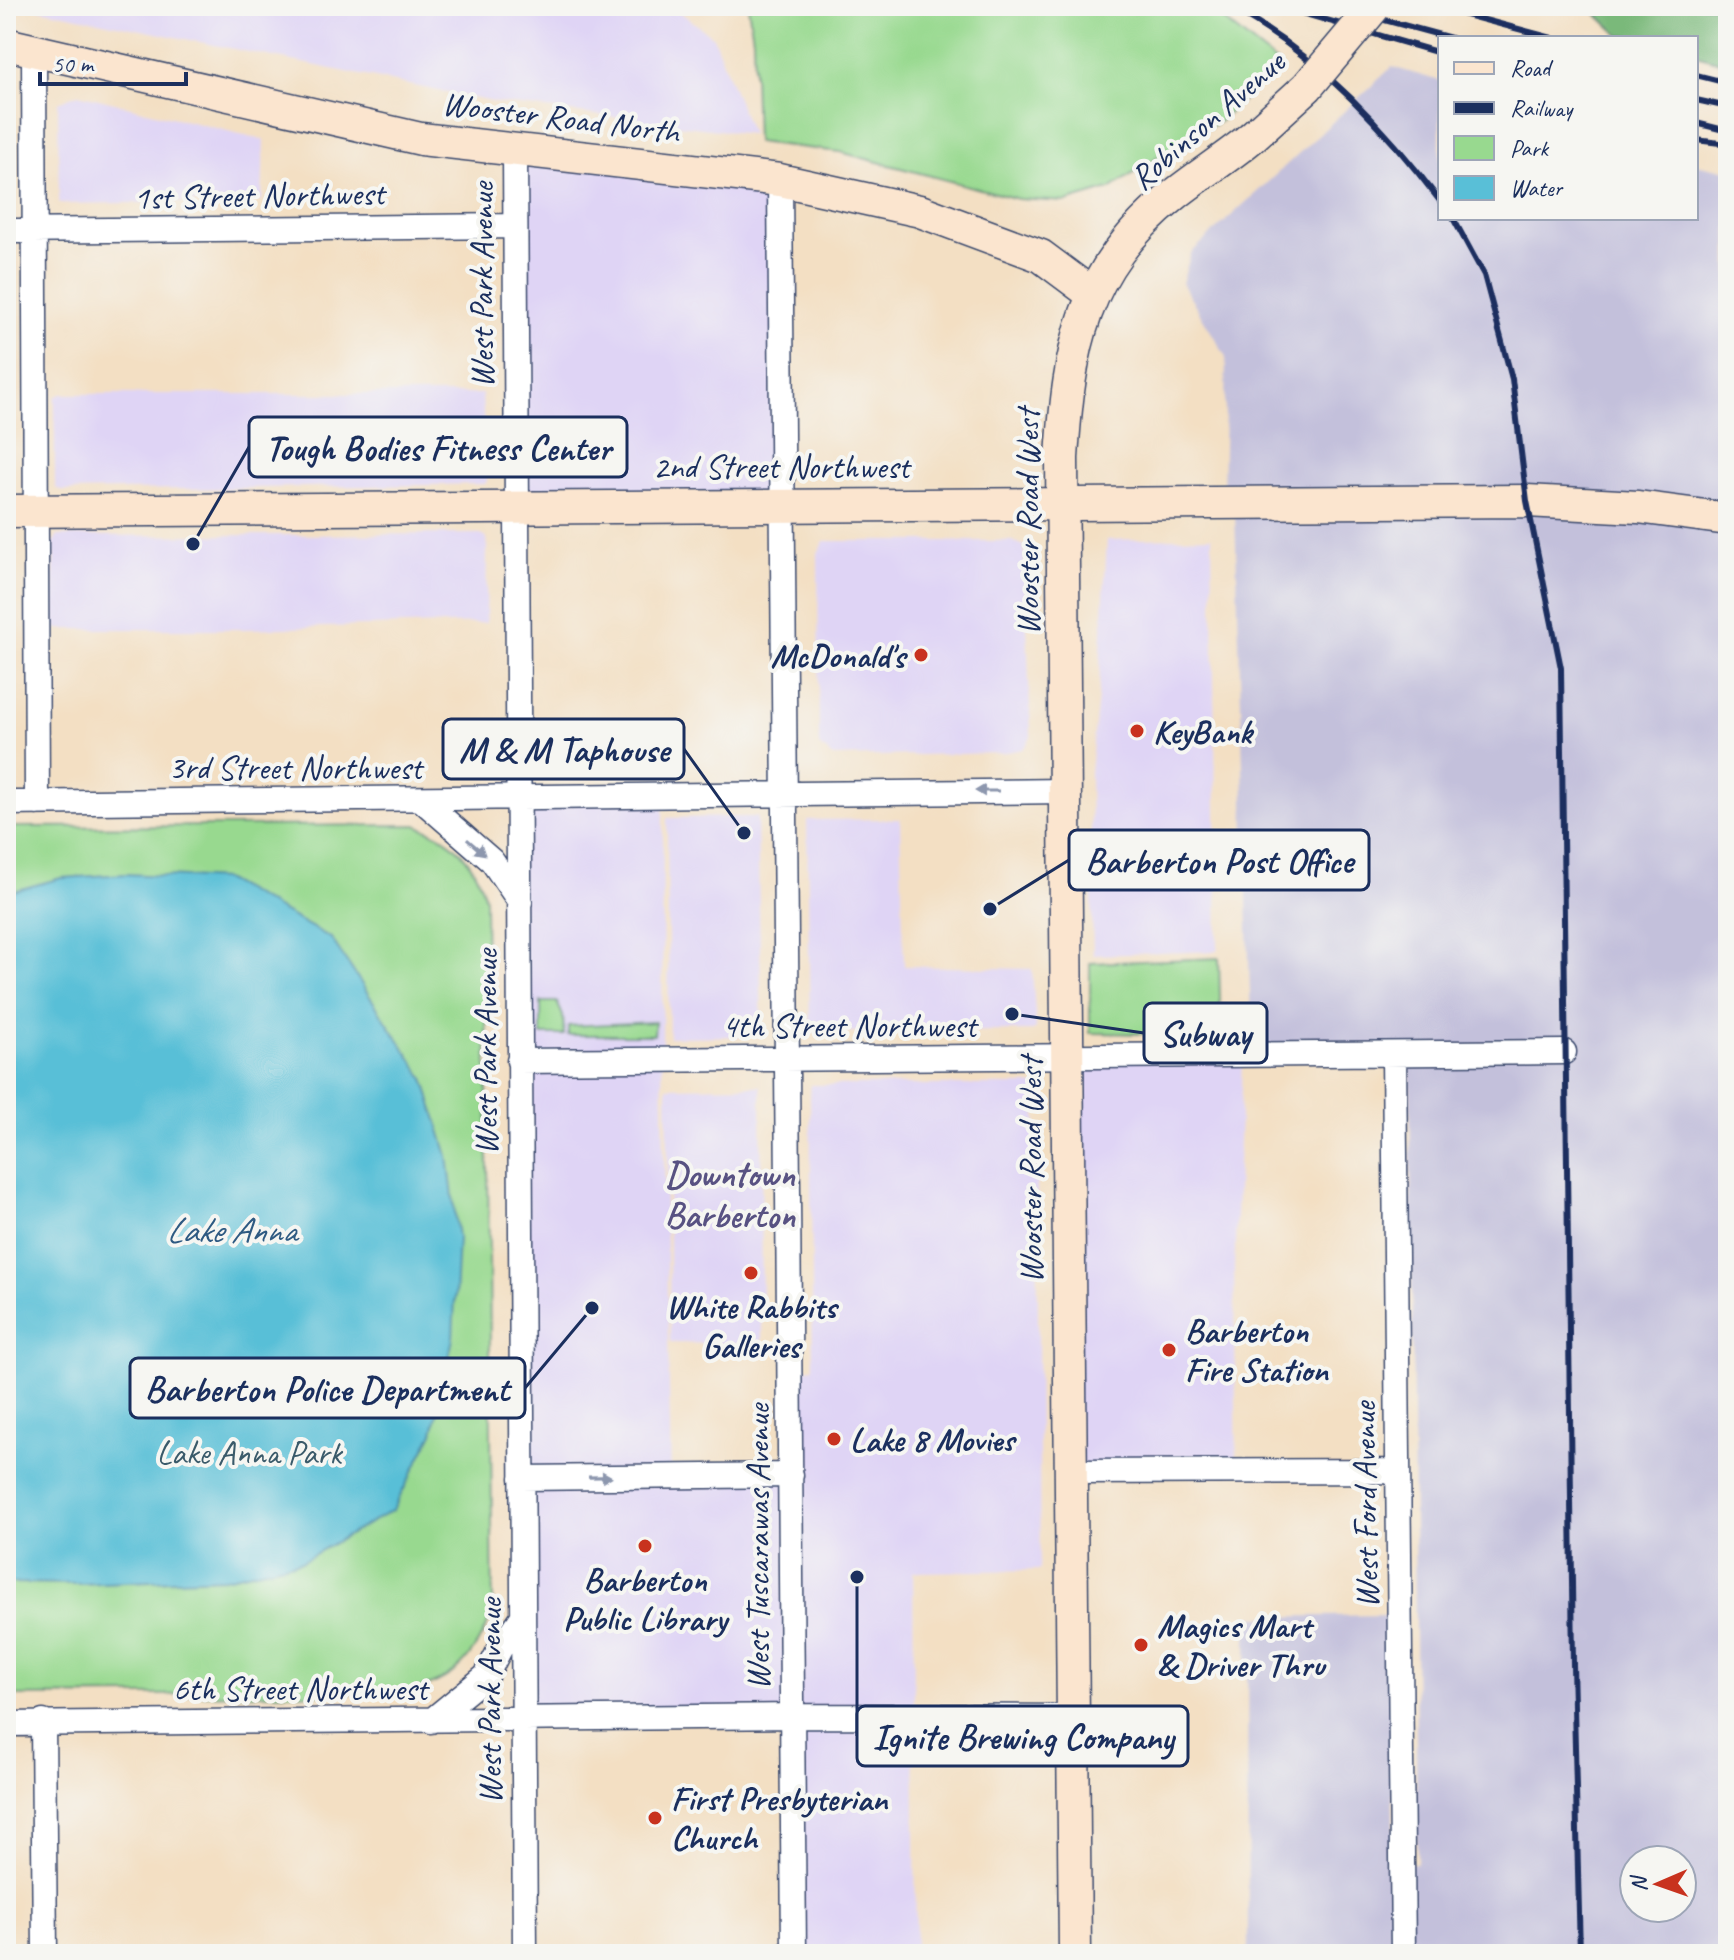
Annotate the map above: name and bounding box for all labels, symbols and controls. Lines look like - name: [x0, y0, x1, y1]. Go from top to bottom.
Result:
- scale bar: [40, 36, 186, 86]
- legend: [1438, 36, 1698, 220]
- street label: Robinson Avenue: [1121, 40, 1295, 199]
- text: 50 m: [52, 49, 95, 79]
- text: Road: [1510, 53, 1554, 83]
- street label: Wooster Road North: [440, 81, 684, 153]
- text: Railway: [1510, 93, 1574, 123]
- text: Park: [1510, 133, 1550, 163]
- street label: 1st Street Northwest: [133, 171, 388, 219]
- text: Water: [1510, 173, 1565, 203]
- street label: West Park Avenue: [460, 180, 503, 388]
- street label: Wooster Road West: [1006, 404, 1049, 635]
- callout: Tough Bodies Fitness Center: [249, 417, 627, 477]
- text: Tough Bodies Fitness Center: [265, 425, 615, 471]
- street label: 2nd Street Northwest: [653, 445, 913, 488]
- place label: McDonald's: [770, 634, 908, 677]
- marker: McDonald's: [912, 646, 930, 664]
- place label: KeyBank: [1153, 710, 1255, 753]
- callout: M & M Taphouse: [443, 719, 684, 779]
- marker: KeyBank: [1128, 722, 1146, 740]
- text: M & M Taphouse: [459, 727, 672, 773]
- street label: 3rd Street Northwest: [168, 746, 425, 789]
- one-way arrow: [974, 785, 999, 797]
- callout: Barberton Post Office: [1069, 830, 1369, 890]
- one-way arrow: [466, 838, 486, 855]
- text: Barberton Post Office: [1085, 838, 1356, 884]
- street label: West Park Avenue: [464, 947, 507, 1155]
- callout: Subway: [1144, 1003, 1267, 1063]
- street label: 4th Street Northwest: [722, 1004, 980, 1047]
- text: Subway: [1159, 1011, 1255, 1057]
- street label: Wooster Road West: [1009, 1052, 1052, 1283]
- district label: Downtown Barberton: [665, 1151, 797, 1238]
- water label: Lake Anna: [166, 1207, 300, 1253]
- marker: White Rabbits Galleries: [742, 1264, 760, 1282]
- place label: White Rabbits Galleries: [666, 1285, 839, 1367]
- place label: Barberton Fire Station: [1185, 1309, 1329, 1391]
- marker: Barberton Fire Station: [1160, 1341, 1178, 1359]
- callout: Barberton Police Department: [130, 1358, 525, 1418]
- text: Barberton Police Department: [145, 1366, 513, 1412]
- street label: West Ford Avenue: [1342, 1400, 1388, 1608]
- street label: West Tuscarawas Avenue: [736, 1402, 779, 1690]
- place label: Lake 8 Movies: [850, 1418, 1017, 1461]
- marker: Lake 8 Movies: [825, 1430, 843, 1448]
- park label: Lake Anna Park: [157, 1431, 344, 1474]
- one-way arrow: [588, 1471, 613, 1483]
- marker: Barberton Public Library: [636, 1537, 654, 1555]
- place label: Barberton Public Library: [563, 1558, 730, 1640]
- street label: West Park Avenue: [468, 1596, 511, 1804]
- place label: Magics Mart & Driver Thru: [1157, 1604, 1327, 1686]
- marker: Magics Mart & Driver Thru: [1132, 1636, 1150, 1654]
- street label: 6th Street Northwest: [173, 1667, 431, 1710]
- callout: Ignite Brewing Company: [857, 1706, 1188, 1766]
- text: Ignite Brewing Company: [872, 1714, 1176, 1760]
- place label: First Presbyterian Church: [671, 1777, 889, 1859]
- marker: First Presbyterian Church: [646, 1809, 664, 1827]
- north arrow: [1618, 1844, 1698, 1924]
- text: N: [1625, 1874, 1653, 1892]

